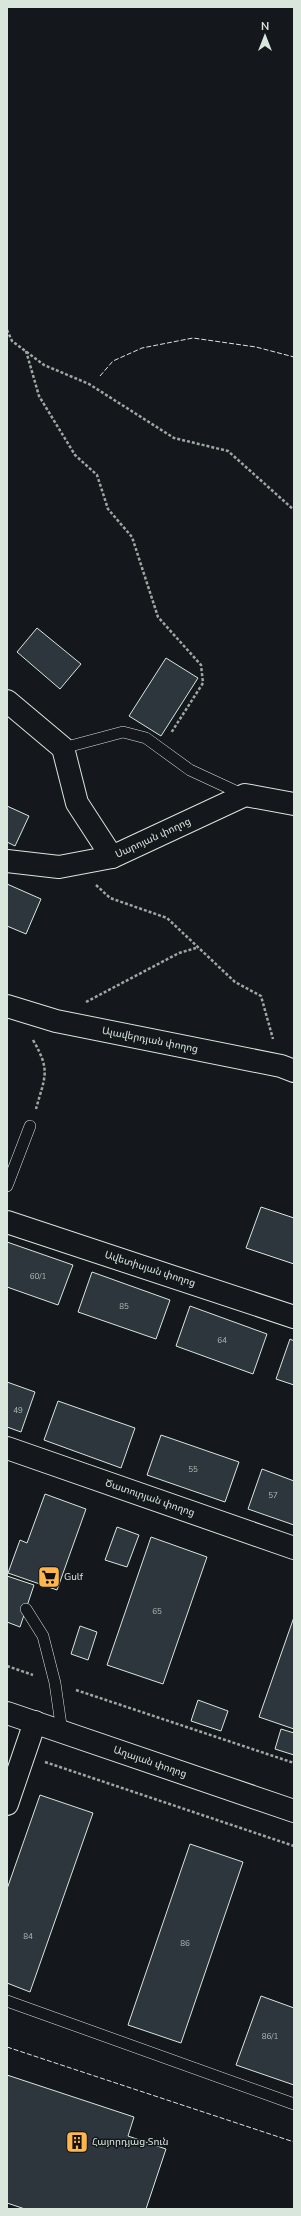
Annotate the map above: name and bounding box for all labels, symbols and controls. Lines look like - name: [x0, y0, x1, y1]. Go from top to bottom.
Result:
- north arrow: [245, 16, 285, 56]
- text: N: [261, 19, 269, 34]
- street label: Սարոյան փողոց: [113, 814, 193, 862]
- street label: Ալավերդյան փողոց: [101, 1024, 199, 1056]
- street label: Ավետիսյան փողոց: [103, 1248, 197, 1290]
- house number: 60/1: [30, 1271, 47, 1282]
- house number: 85: [119, 1301, 129, 1312]
- house number: 64: [217, 1335, 227, 1346]
- house number: 49: [13, 1405, 23, 1416]
- house number: 55: [188, 1464, 198, 1475]
- street label: Ծատուրյան փողոց: [103, 1476, 197, 1520]
- house number: 57: [268, 1490, 278, 1501]
- supermarket icon: Gulf: [36, 1564, 62, 1590]
- place label: Gulf: [64, 1570, 84, 1584]
- house number: 65: [152, 1606, 162, 1617]
- street label: Աղայան փողոց: [111, 1743, 189, 1781]
- house number: 84: [23, 1931, 33, 1942]
- house number: 86: [180, 1938, 190, 1949]
- house number: 86/1: [262, 2031, 279, 2042]
- building icon: Հայորդյաց Տուն: [64, 2129, 90, 2155]
- place label: Հայորդյաց Տուն: [92, 2135, 169, 2149]

